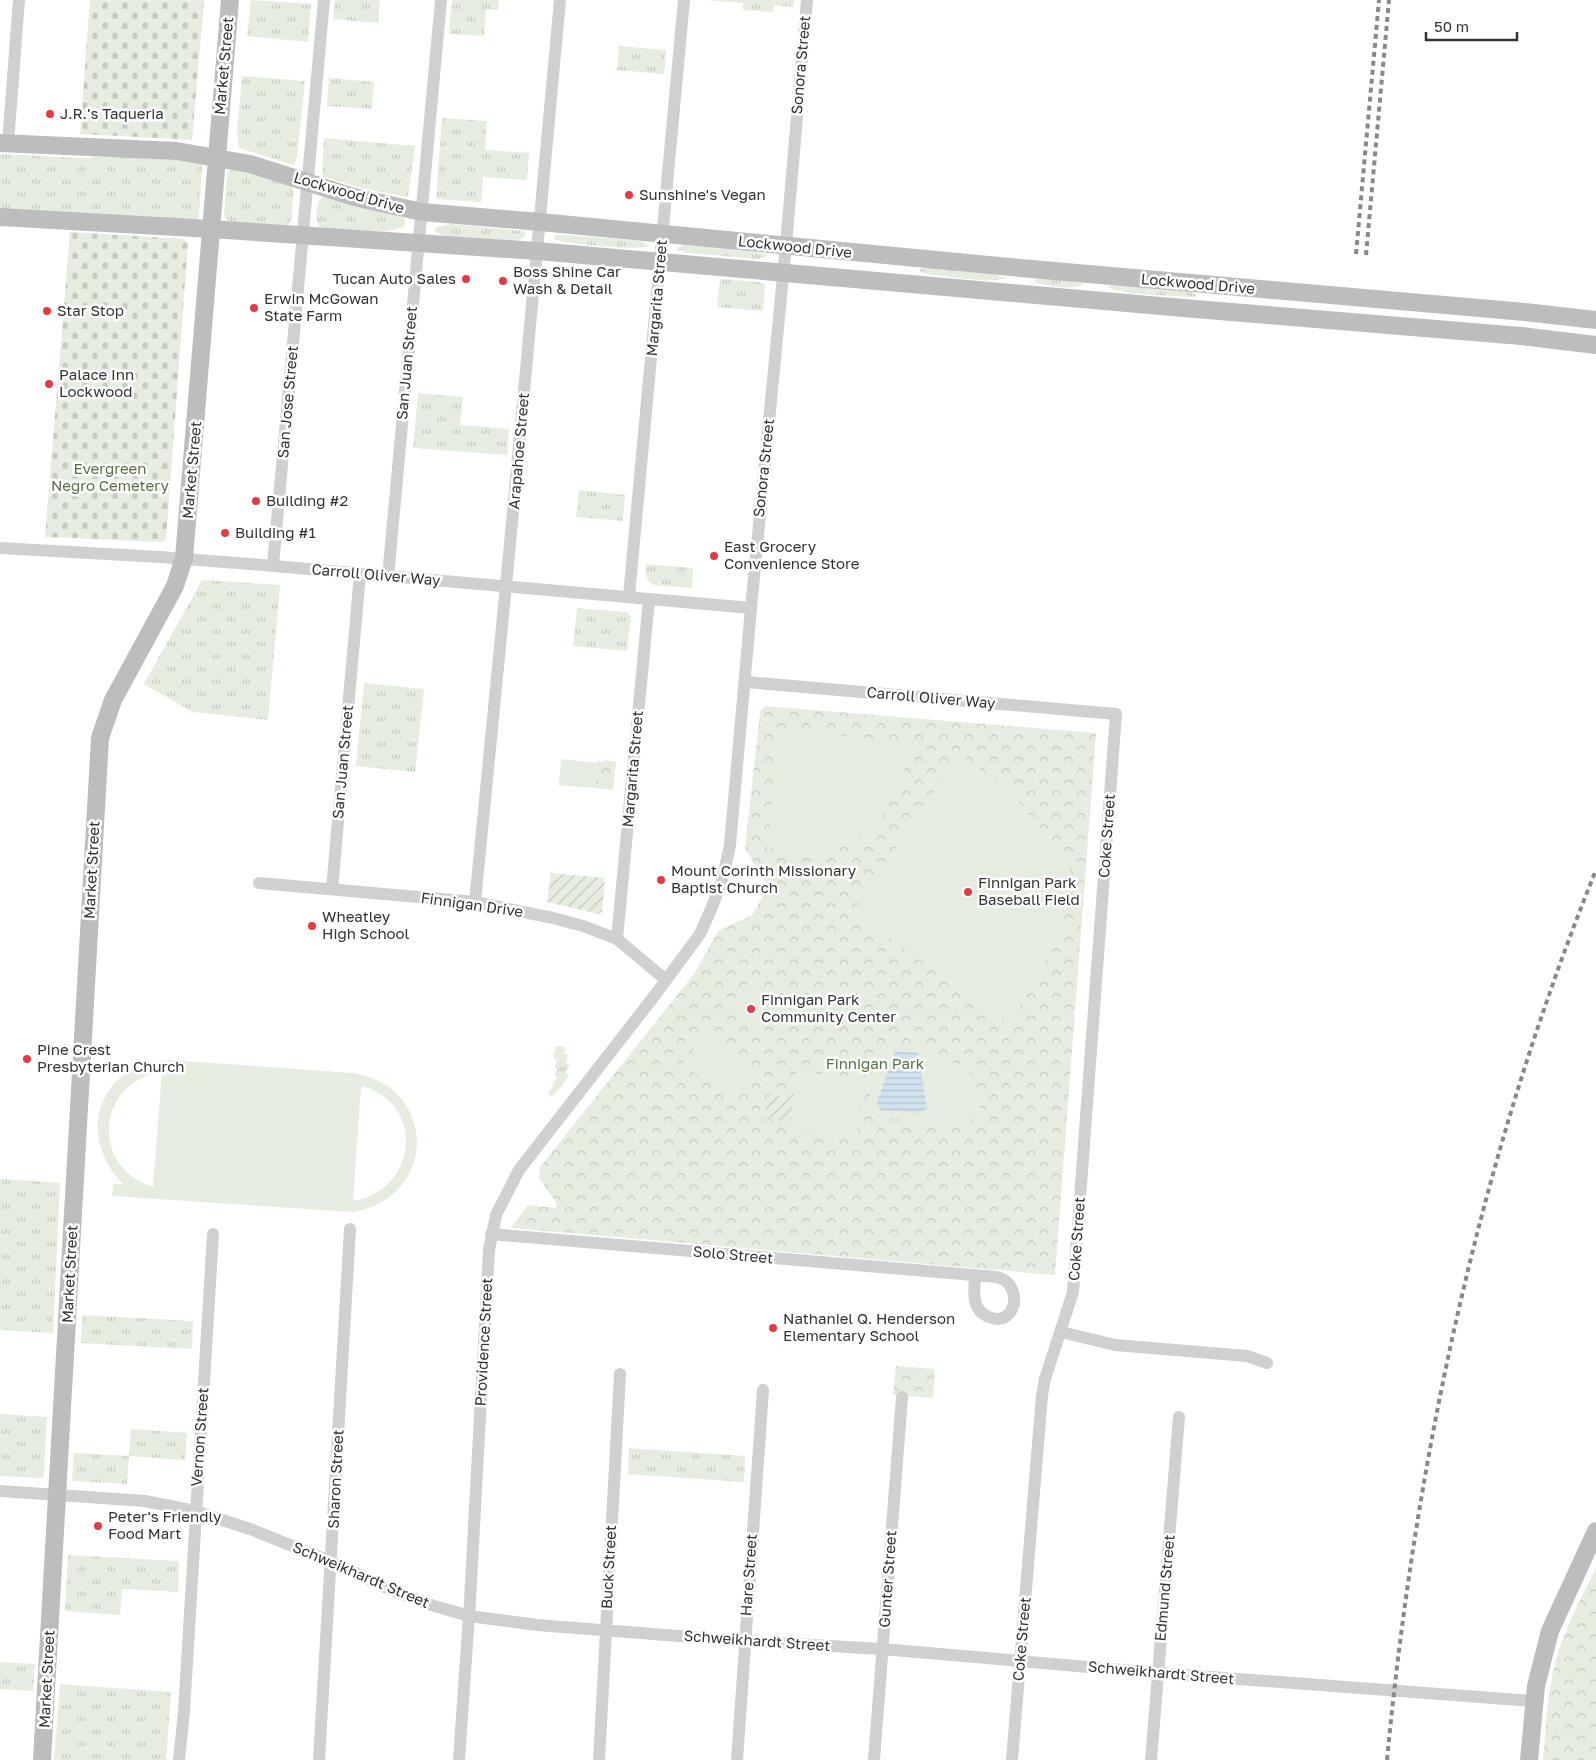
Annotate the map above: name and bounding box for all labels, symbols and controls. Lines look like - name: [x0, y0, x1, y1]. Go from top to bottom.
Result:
- scale bar: [1426, 10, 1517, 42]
- street label: Sonora Street: [787, 15, 813, 115]
- street label: Market Street: [210, 16, 236, 116]
- text: 50 m: [1434, 17, 1469, 35]
- place label: J.R.'s Taqueria: [60, 104, 164, 122]
- marker: J.R.'s Taqueria: [44, 108, 56, 120]
- street label: Lockwood Drive: [292, 168, 407, 217]
- place label: Sunshine's Vegan: [639, 185, 766, 203]
- marker: Sunshine's Vegan: [623, 189, 635, 201]
- street label: Lockwood Drive: [737, 231, 853, 261]
- street label: Margarita Street: [642, 239, 670, 357]
- place label: Boss Shine Car Wash & Detail: [513, 262, 621, 297]
- place label: Tucan Auto Sales: [332, 269, 456, 287]
- street label: Lockwood Drive: [1140, 269, 1256, 297]
- marker: Tucan Auto Sales: [460, 273, 472, 285]
- marker: Boss Shine Car Wash & Detail: [497, 275, 509, 287]
- place label: Erwin McGowan State Farm: [264, 289, 379, 324]
- place label: Star Stop: [57, 301, 124, 319]
- marker: Erwin McGowan State Farm: [248, 302, 260, 314]
- marker: Star Stop: [41, 305, 53, 317]
- street label: San Juan Street: [392, 305, 420, 421]
- street label: San Jose Street: [273, 345, 301, 459]
- place label: Palace Inn Lockwood: [59, 365, 134, 400]
- marker: Palace Inn Lockwood: [43, 378, 55, 390]
- street label: Arapahoe Street: [504, 392, 532, 510]
- street label: Sonora Street: [749, 418, 777, 518]
- street label: Market Street: [178, 420, 204, 520]
- park label: Evergreen Negro Cemetery: [51, 459, 170, 494]
- place label: Building #2: [266, 491, 348, 509]
- marker: Building #2: [250, 495, 262, 507]
- place label: Building #1: [235, 523, 316, 541]
- marker: Building #1: [219, 527, 231, 539]
- place label: East Grocery Convenience Store: [724, 537, 860, 572]
- marker: East Grocery Convenience Store: [708, 550, 720, 562]
- street label: Carroll Oliver Way: [311, 559, 442, 589]
- street label: Carroll Oliver Way: [866, 682, 997, 712]
- street label: San Juan Street: [328, 704, 356, 820]
- street label: Margarita Street: [618, 710, 646, 828]
- street label: Coke Street: [1094, 793, 1118, 879]
- street label: Market Street: [79, 820, 103, 919]
- place label: Mount Corinth Missionary Baptist Church: [671, 861, 857, 896]
- place label: Finnigan Park Baseball Field: [978, 873, 1080, 908]
- marker: Mount Corinth Missionary Baptist Church: [655, 874, 667, 886]
- marker: Finnigan Park Baseball Field: [962, 886, 974, 898]
- street label: Finnigan Drive: [420, 888, 525, 920]
- place label: Wheatley High School: [322, 907, 410, 942]
- marker: Wheatley High School: [306, 920, 318, 932]
- place label: Finnigan Park Community Center: [761, 990, 896, 1025]
- marker: Finnigan Park Community Center: [745, 1003, 757, 1015]
- place label: Pine Crest Presbyterian Church: [37, 1040, 185, 1075]
- marker: Pine Crest Presbyterian Church: [21, 1053, 33, 1065]
- park label: Finnigan Park: [826, 1054, 925, 1072]
- street label: Coke Street: [1064, 1196, 1088, 1282]
- street label: Market Street: [57, 1224, 81, 1323]
- street label: Solo Street: [692, 1242, 774, 1266]
- street label: Providence Street: [471, 1277, 495, 1407]
- place label: Nathaniel Q. Henderson Elementary School: [783, 1309, 955, 1344]
- marker: Nathaniel Q. Henderson Elementary School: [767, 1322, 779, 1334]
- street label: Vernon Street: [187, 1387, 211, 1487]
- street label: Sharon Street: [323, 1429, 347, 1529]
- place label: Peter's Friendly Food Mart: [108, 1507, 222, 1542]
- marker: Peter's Friendly Food Mart: [92, 1520, 104, 1532]
- street label: Buck Street: [597, 1525, 619, 1609]
- street label: Gunter Street: [875, 1530, 899, 1628]
- street label: Hare Street: [736, 1533, 760, 1617]
- street label: Edmund Street: [1150, 1534, 1178, 1642]
- street label: Schweikhardt Street: [290, 1537, 432, 1611]
- street label: Coke Street: [1008, 1596, 1034, 1682]
- street label: Schweikhardt Street: [683, 1626, 831, 1654]
- street label: Market Street: [34, 1629, 58, 1728]
- street label: Schweikhardt Street: [1087, 1657, 1235, 1687]

